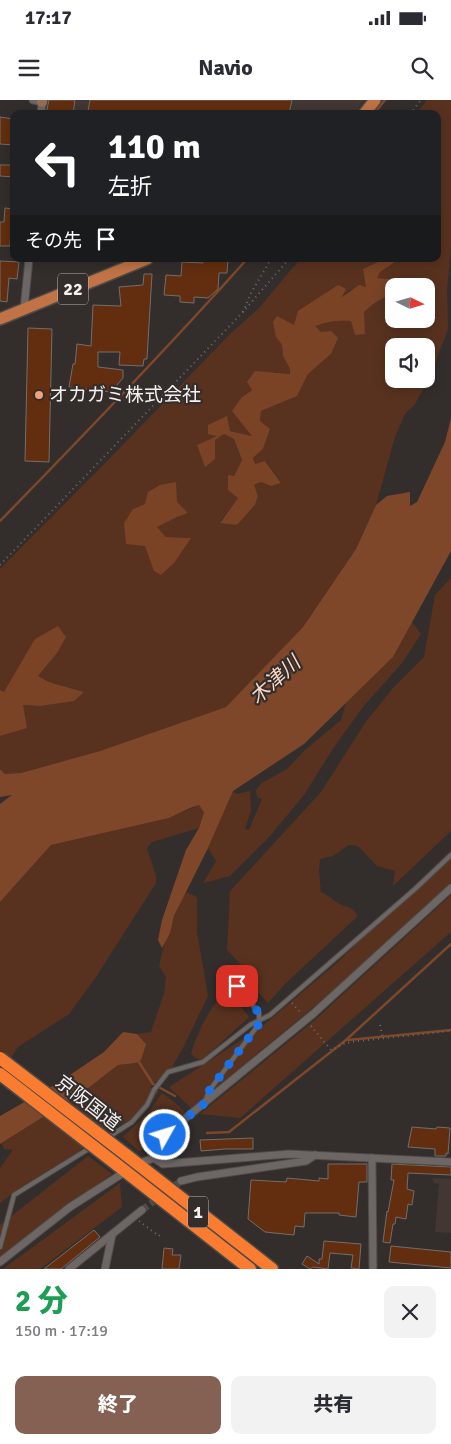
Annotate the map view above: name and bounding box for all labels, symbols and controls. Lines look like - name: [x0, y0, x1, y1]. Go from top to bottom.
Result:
- text: 17:17: [25, 6, 72, 30]
- icon: menu: [15, 54, 43, 82]
- text: Navio: [198, 54, 253, 81]
- icon: search: [408, 54, 436, 82]
- text: 110 m: [108, 125, 201, 168]
- icon: left: [25, 130, 90, 195]
- text: 左折: [108, 173, 152, 200]
- icon: arrive: [92, 225, 120, 253]
- text: その先: [25, 229, 82, 253]
- road number: 22: [58, 273, 88, 304]
- north arrow: [385, 278, 435, 328]
- map controls: [385, 278, 435, 388]
- button: sound: [385, 338, 435, 388]
- place label: オカガミ株式会社: [49, 383, 201, 407]
- marker: オカガミ株式会社: [33, 389, 45, 401]
- water label: 木津川: [244, 649, 307, 709]
- pin: [216, 965, 258, 1007]
- icon: arrive: [223, 972, 251, 1000]
- street label: 京阪国道: [51, 1070, 125, 1136]
- position arrow: [138, 1108, 190, 1160]
- road number: 1: [188, 1196, 208, 1228]
- text: 2 分: [15, 1283, 68, 1320]
- button: close: [384, 1286, 436, 1338]
- text: 150 m · 17:19: [15, 1321, 108, 1341]
- button: 終了: [15, 1376, 221, 1434]
- button: 共有: [231, 1376, 436, 1434]

